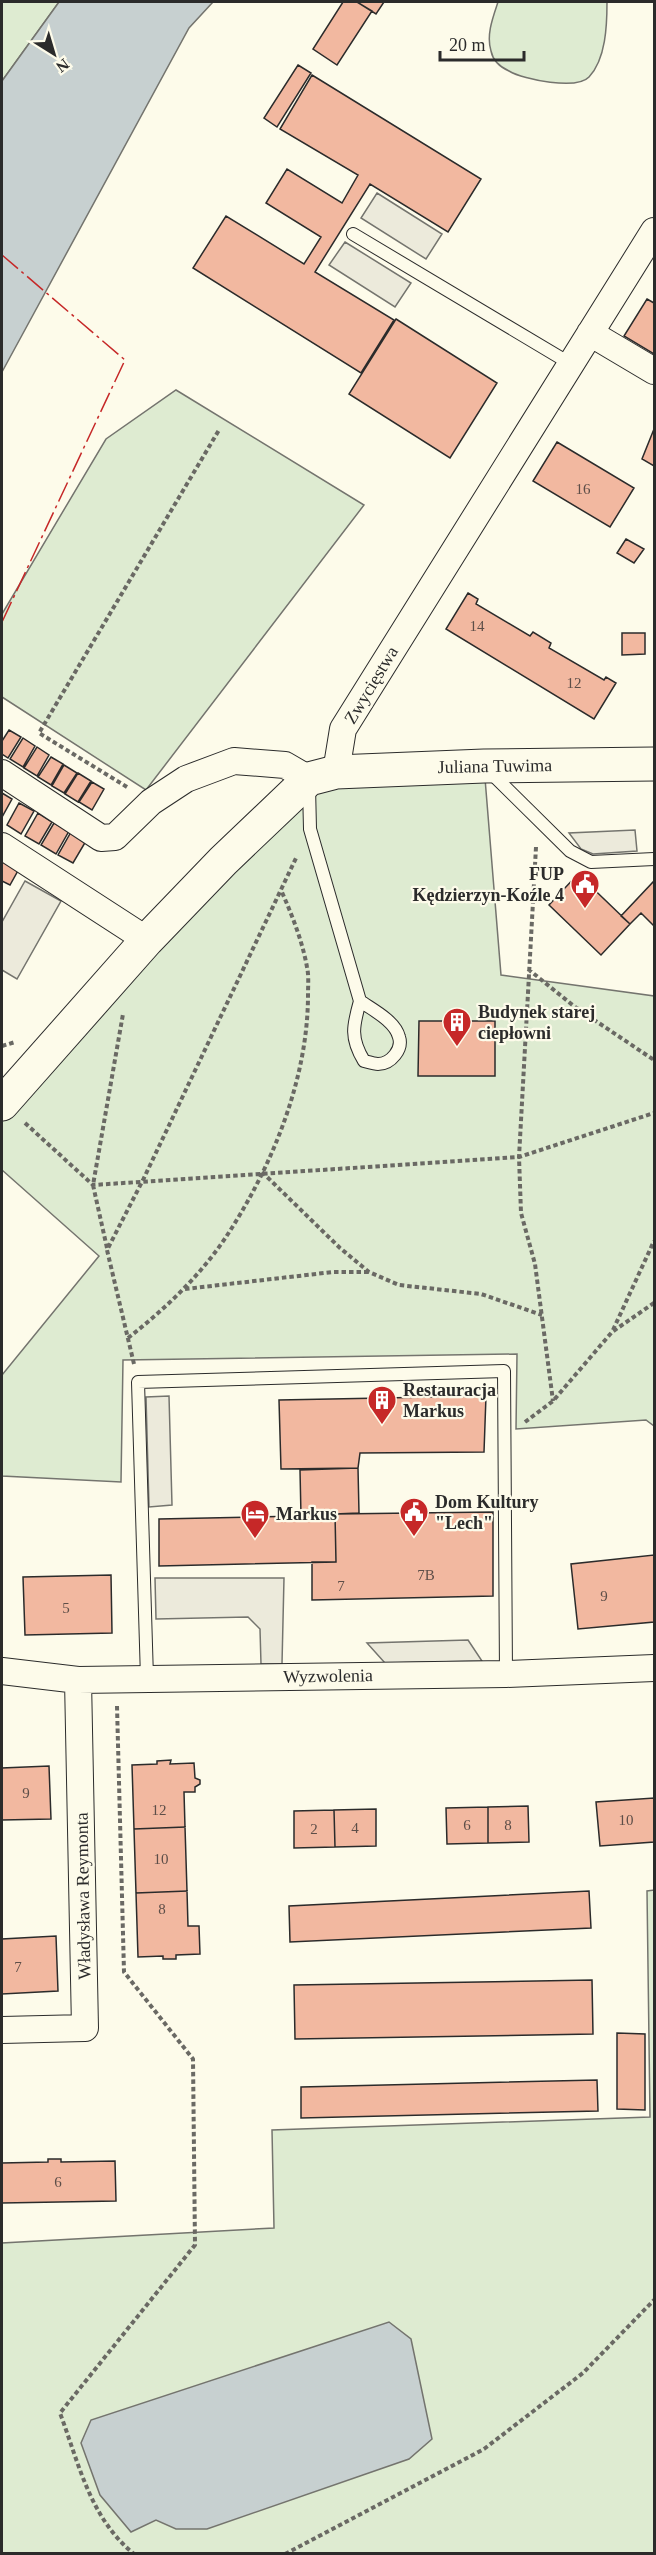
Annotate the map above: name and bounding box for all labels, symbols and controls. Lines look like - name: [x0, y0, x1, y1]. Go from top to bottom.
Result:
- north arrow: [24, 24, 84, 84]
- scale bar: [440, 24, 524, 62]
- text: 20 m: [449, 35, 486, 55]
- text: N: [53, 55, 72, 76]
- house number: 16: [576, 481, 591, 497]
- house number: 14: [470, 618, 485, 634]
- street label: Zwycięstwa: [340, 643, 402, 727]
- house number: 12: [567, 675, 582, 691]
- street label: Juliana Tuwima: [438, 755, 552, 777]
- place label: FUP Kędzierzyn-Koźle 4: [413, 864, 564, 905]
- public building icon: FUP Kędzierzyn-Koźle 4: [569, 868, 601, 910]
- place label: Budynek starej ciepłowni: [478, 1002, 595, 1043]
- building icon: Budynek starej ciepłowni: [441, 1006, 473, 1048]
- place label: Restauracja Markus: [403, 1380, 496, 1421]
- building icon: Restauracja Markus: [366, 1384, 398, 1426]
- place label: Dom Kultury "Lech": [435, 1492, 539, 1533]
- public building icon: Dom Kultury "Lech": [398, 1496, 430, 1538]
- hotel icon: Markus: [239, 1498, 271, 1540]
- place label: Markus: [276, 1504, 337, 1524]
- house number: 7B: [417, 1567, 435, 1583]
- house number: 7: [337, 1578, 345, 1594]
- house number: 9: [600, 1588, 608, 1604]
- house number: 5: [62, 1600, 70, 1616]
- street label: Wyzwolenia: [283, 1665, 373, 1687]
- house number: 9: [22, 1785, 30, 1801]
- house number: 12: [152, 1802, 167, 1818]
- street label: Władysława Reymonta: [72, 1812, 94, 1980]
- house number: 10: [619, 1812, 634, 1828]
- house number: 6: [463, 1817, 471, 1833]
- house number: 8: [504, 1817, 512, 1833]
- house number: 4: [351, 1820, 359, 1836]
- house number: 2: [310, 1821, 318, 1837]
- house number: 10: [154, 1851, 169, 1867]
- house number: 8: [158, 1901, 166, 1917]
- house number: 7: [14, 1959, 22, 1975]
- house number: 6: [54, 2174, 62, 2190]

